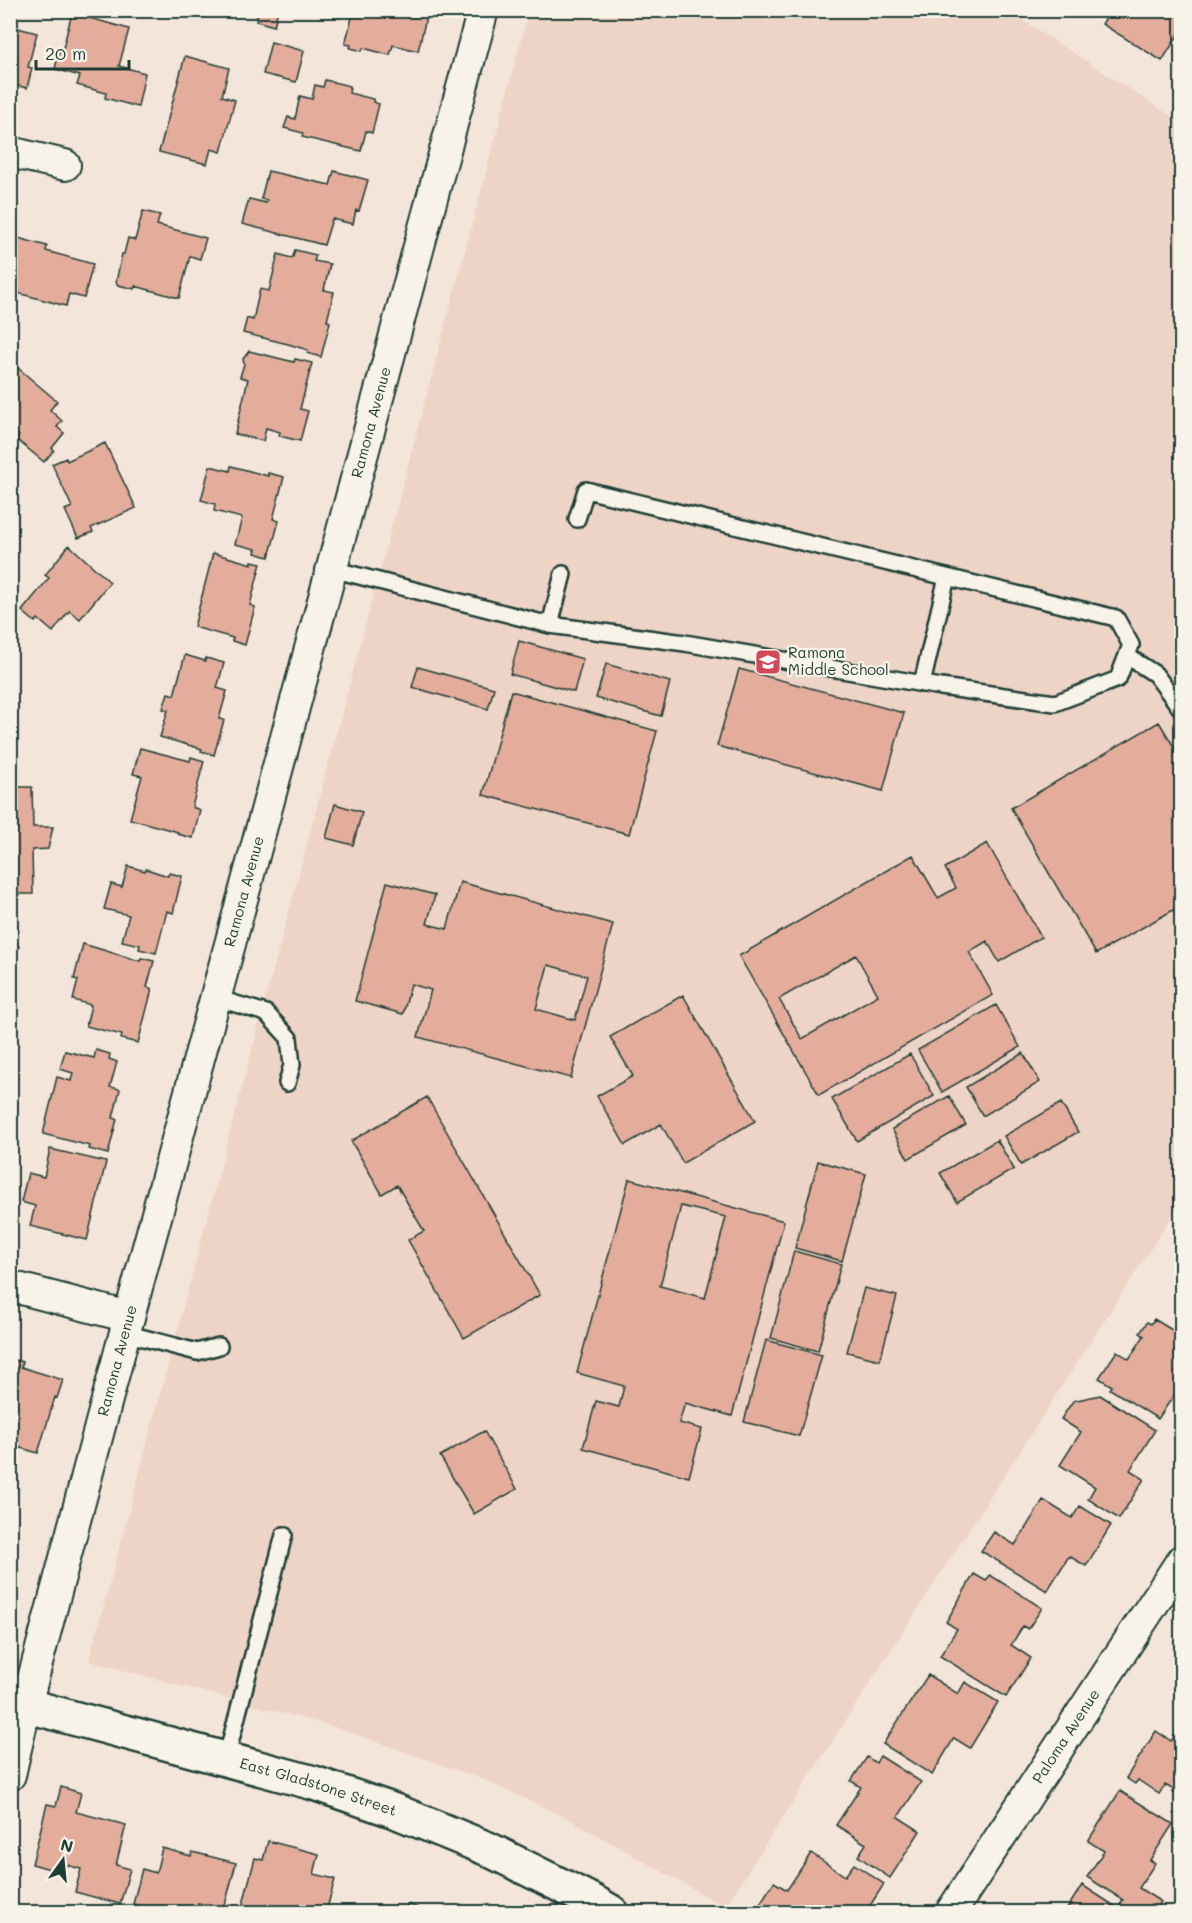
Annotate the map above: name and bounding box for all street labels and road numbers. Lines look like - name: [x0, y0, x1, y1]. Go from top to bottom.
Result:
- street label: Ramona Avenue: [346, 364, 395, 480]
- street label: Ramona Avenue: [219, 834, 268, 949]
- street label: Ramona Avenue: [92, 1303, 141, 1418]
- street label: Paloma Avenue: [1027, 1685, 1104, 1787]
- street label: East Gladstone Street: [238, 1752, 400, 1820]

